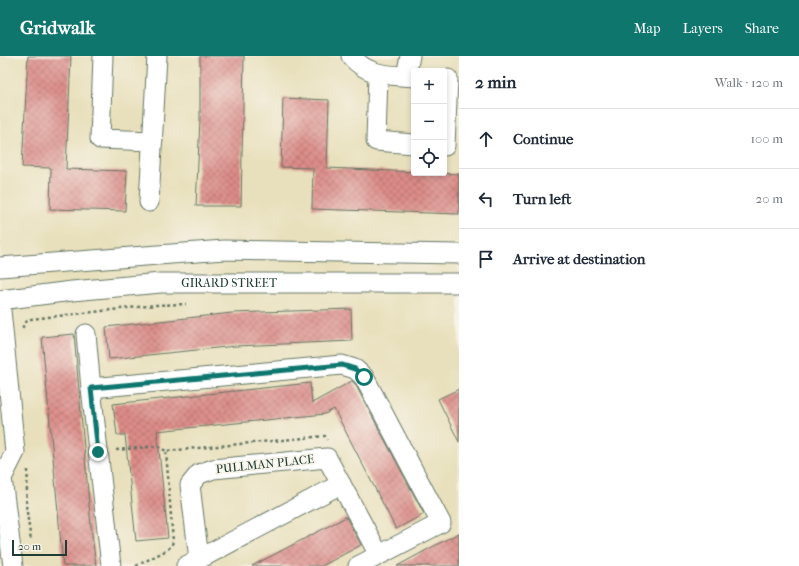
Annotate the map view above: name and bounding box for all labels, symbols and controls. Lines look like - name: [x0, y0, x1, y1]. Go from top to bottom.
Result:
- text: Gridwalk: [20, 17, 95, 39]
- text: Map: [634, 20, 661, 37]
- text: Layers: [683, 20, 723, 37]
- text: Share: [745, 20, 779, 37]
- map controls: [411, 68, 447, 176]
- button: +: [411, 68, 447, 104]
- text: 2 min: [475, 72, 516, 92]
- text: Walk · 120 m: [715, 75, 783, 90]
- button: −: [411, 104, 447, 140]
- icon: ahead: [475, 128, 497, 150]
- text: Continue: [513, 130, 573, 148]
- text: 100 m: [750, 131, 783, 146]
- button: locate: [411, 140, 447, 176]
- icon: left: [475, 188, 497, 210]
- text: Turn left: [513, 190, 571, 208]
- text: 20 m: [756, 191, 783, 206]
- icon: arrive: [475, 248, 497, 270]
- text: Arrive at destination: [513, 250, 645, 268]
- street label: GIRARD STREET: [181, 276, 278, 290]
- route start: [355, 368, 373, 386]
- route end: [89, 443, 107, 461]
- street label: PULLMAN PLACE: [215, 452, 315, 476]
- scale bar: [12, 538, 67, 557]
- text: 20 m: [18, 540, 41, 553]

